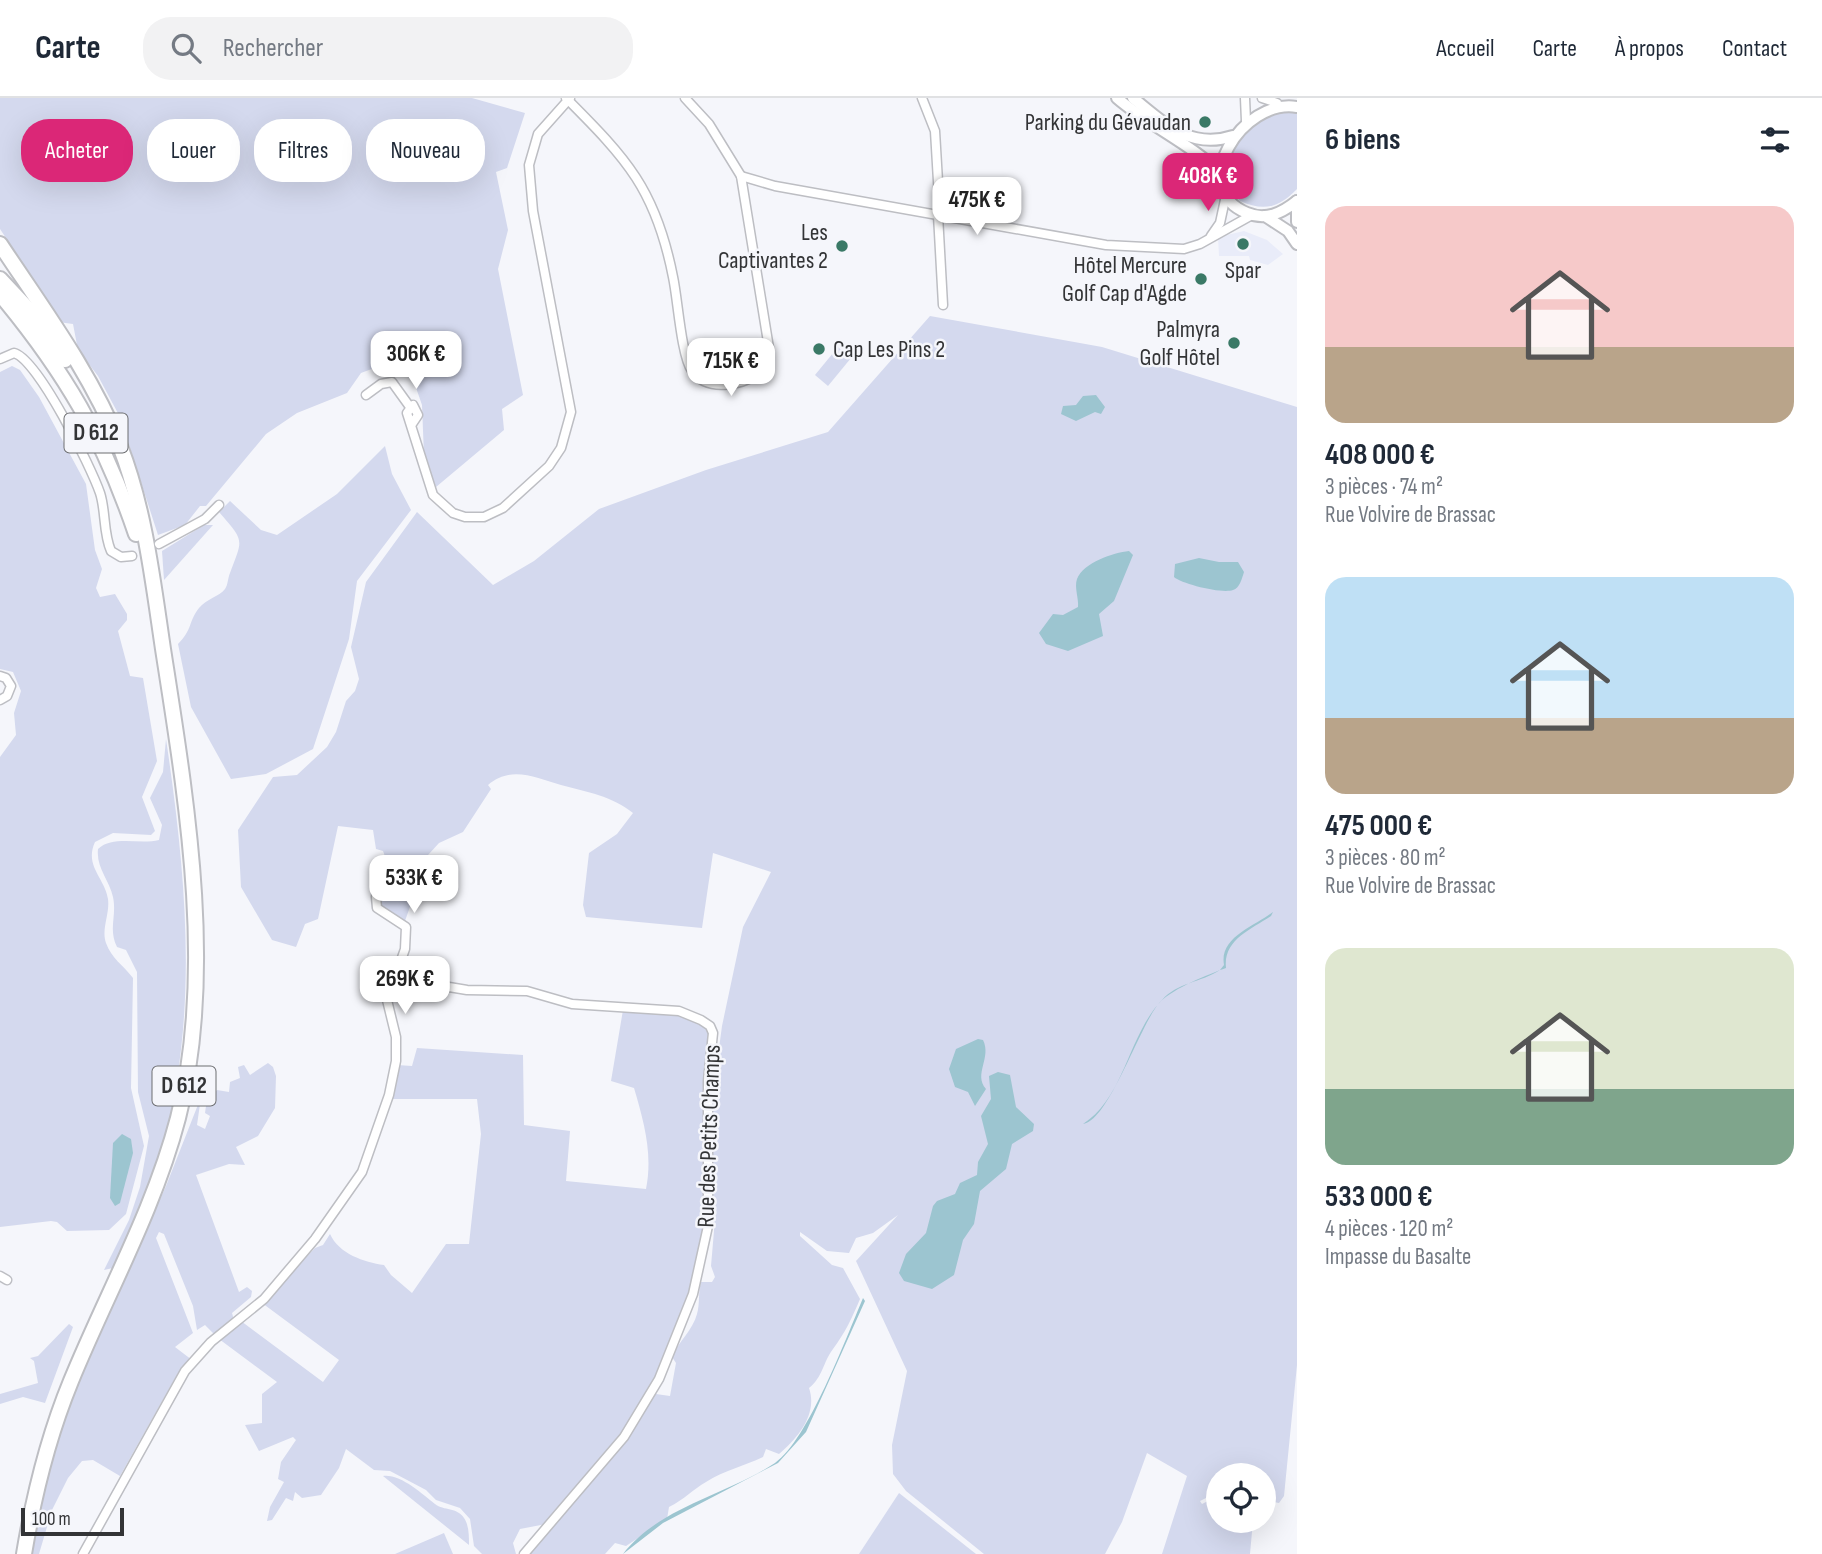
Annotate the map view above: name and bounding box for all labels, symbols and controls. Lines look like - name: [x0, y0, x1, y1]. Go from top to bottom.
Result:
- search box: [143, 17, 633, 80]
- text: Carte: [35, 28, 101, 68]
- icon: search: [167, 29, 205, 67]
- text: Rechercher: [223, 33, 323, 64]
- text: Accueil: [1436, 34, 1495, 63]
- text: Carte: [1533, 34, 1577, 63]
- text: À propos: [1615, 34, 1684, 63]
- text: Contact: [1722, 34, 1787, 63]
- place label: Parking du Gévaudan: [1025, 108, 1191, 137]
- marker: Parking du Gévaudan: [1197, 114, 1213, 130]
- chip: Acheter: [21, 119, 133, 182]
- chip: Louer: [147, 119, 240, 182]
- chip: Filtres: [254, 119, 352, 182]
- chip: Nouveau: [366, 119, 485, 182]
- icon: filters: [1756, 121, 1794, 159]
- text: 6 biens: [1325, 122, 1401, 158]
- pin: 408K €: [1151, 153, 1265, 213]
- text: 408K €: [1178, 162, 1238, 190]
- pin: 475K €: [920, 178, 1034, 237]
- text: 475K €: [948, 186, 1006, 214]
- place label: Les Captivantes 2: [718, 218, 828, 275]
- marker: Spar: [1235, 236, 1251, 252]
- marker: Les Captivantes 2: [834, 238, 850, 254]
- place label: Hôtel Mercure Golf Cap d'Agde: [1062, 251, 1187, 308]
- icon: home: [1497, 252, 1623, 378]
- place label: Spar: [1225, 256, 1261, 285]
- marker: Hôtel Mercure Golf Cap d'Agde: [1193, 271, 1209, 287]
- place label: Palmyra Golf Hôtel: [1139, 315, 1220, 372]
- pin: 306K €: [359, 331, 473, 391]
- place label: Cap Les Pins 2: [833, 335, 945, 364]
- marker: Palmyra Golf Hôtel: [1226, 335, 1242, 351]
- pin: 715K €: [674, 338, 788, 398]
- text: 306K €: [387, 340, 445, 368]
- marker: Cap Les Pins 2: [811, 341, 827, 357]
- text: 715K €: [703, 347, 759, 375]
- road number: D 612: [64, 414, 128, 452]
- text: 408 000 €: [1325, 437, 1435, 473]
- text: 3 pièces · 74 m²: [1325, 473, 1443, 501]
- text: Rue Volvire de Brassac: [1325, 501, 1496, 529]
- icon: home: [1497, 623, 1623, 749]
- text: 475 000 €: [1325, 808, 1432, 844]
- text: 3 pièces · 80 m²: [1325, 844, 1446, 872]
- pin: 533K €: [357, 856, 471, 915]
- text: 533K €: [385, 864, 443, 892]
- text: Rue Volvire de Brassac: [1325, 872, 1496, 900]
- pin: 269K €: [348, 956, 462, 1016]
- text: 269K €: [376, 965, 434, 993]
- icon: home: [1497, 994, 1623, 1120]
- street label: Rue des Petits Champs: [691, 1044, 727, 1228]
- road number: D 612: [152, 1066, 216, 1105]
- text: 533 000 €: [1325, 1179, 1433, 1215]
- text: 4 pièces · 120 m²: [1325, 1215, 1453, 1243]
- text: Impasse du Basalte: [1325, 1243, 1471, 1271]
- map controls: [1206, 1463, 1276, 1533]
- button: locate: [1206, 1463, 1276, 1533]
- scale bar: [21, 1505, 124, 1537]
- text: 100 m: [32, 1508, 71, 1531]

